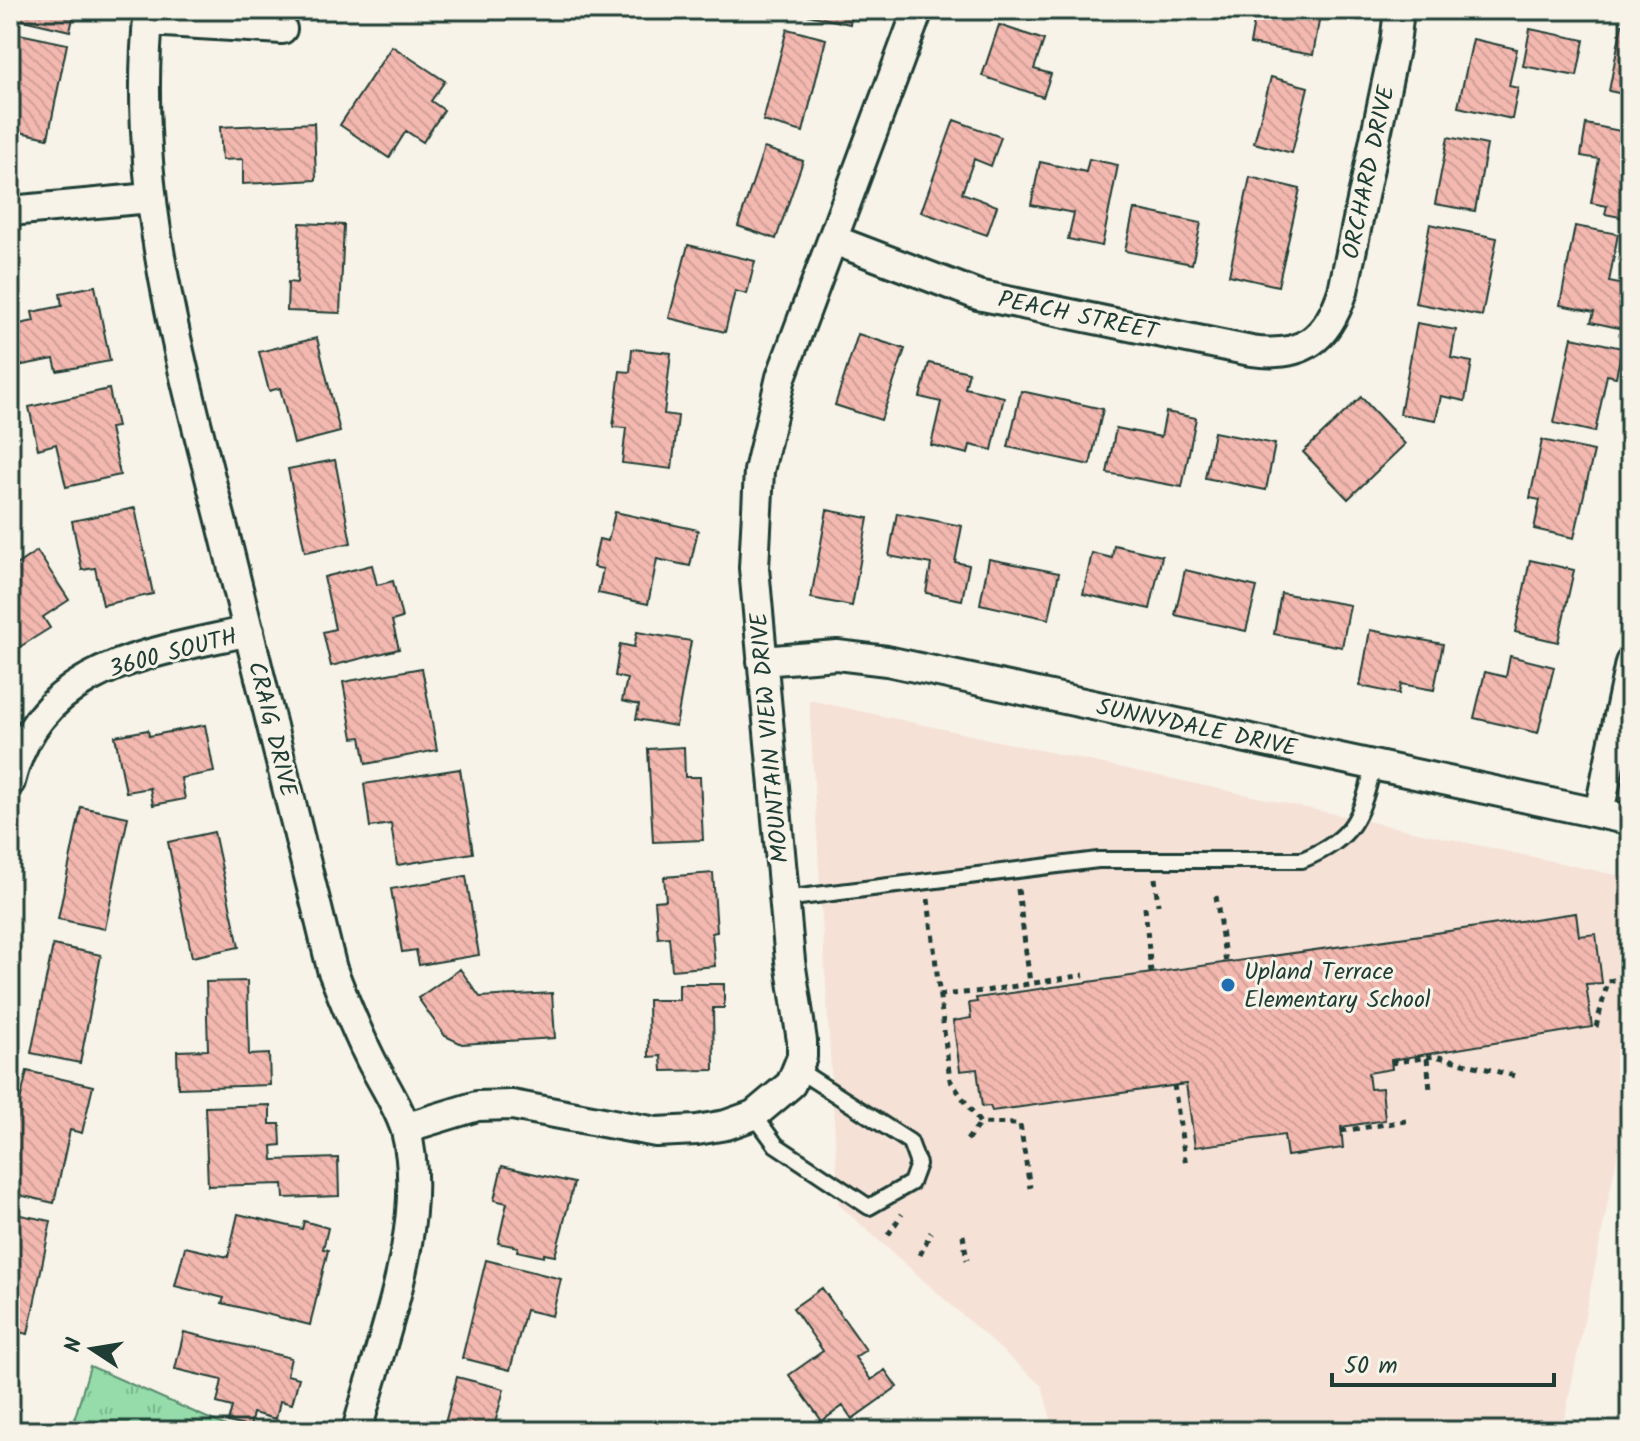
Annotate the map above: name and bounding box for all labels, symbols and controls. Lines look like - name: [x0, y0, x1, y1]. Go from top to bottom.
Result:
- street label: ORCHARD DRIVE: [1332, 81, 1407, 263]
- street label: PEACH STREET: [994, 281, 1163, 353]
- street label: MOUNTAIN VIEW DRIVE: [740, 610, 801, 865]
- street label: 3600 SOUTH: [105, 618, 242, 689]
- street label: CRAIG DRIVE: [236, 657, 307, 802]
- street label: SUNNYDALE DRIVE: [1093, 688, 1301, 769]
- place label: Upland Terrace Elementary School: [1244, 953, 1431, 1020]
- marker: Upland Terrace Elementary School: [1219, 976, 1237, 994]
- north arrow: [52, 1309, 132, 1389]
- text: N: [56, 1335, 93, 1356]
- scale bar: [1332, 1337, 1554, 1387]
- text: 50 m: [1344, 1347, 1398, 1386]

